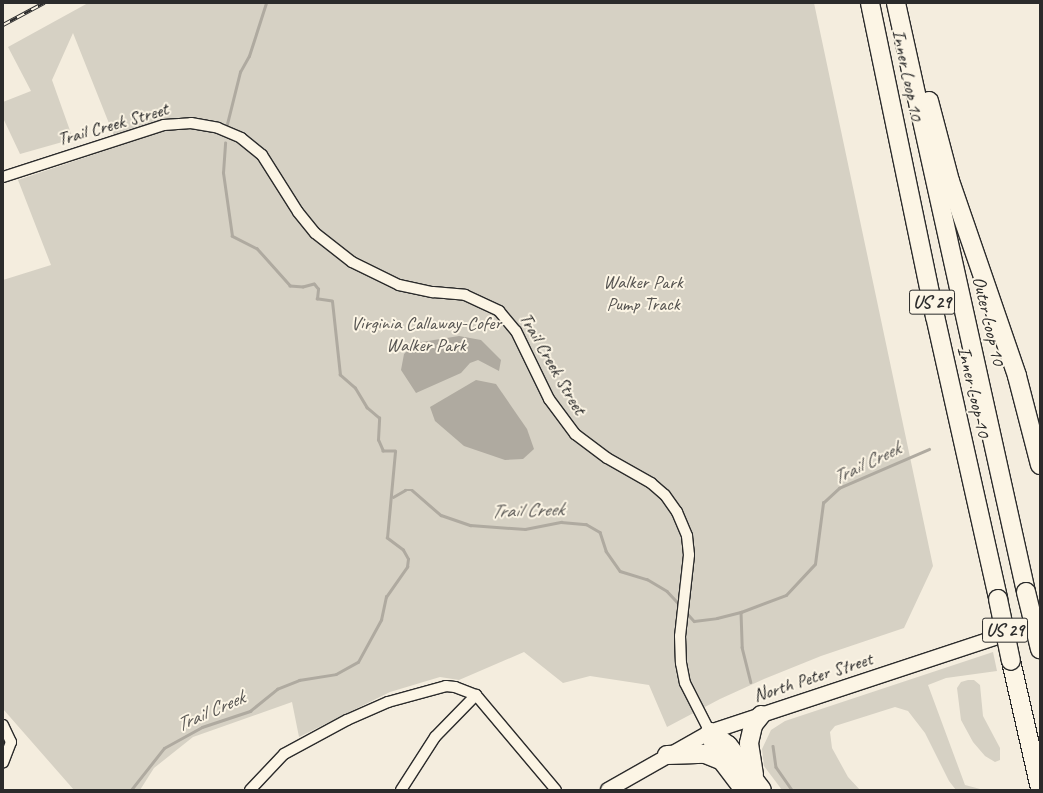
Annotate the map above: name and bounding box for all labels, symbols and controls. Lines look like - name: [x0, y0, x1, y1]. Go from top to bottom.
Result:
- street label: Inner Loop 10: [886, 27, 928, 123]
- street label: Trail Creek Street: [55, 98, 171, 152]
- park label: Walker Park Pump Track: [603, 272, 683, 316]
- street label: Outer Loop 10: [967, 274, 1009, 368]
- road number: US 29: [909, 286, 955, 318]
- street label: Trail Creek Street: [513, 309, 591, 419]
- park label: Virginia Callaway-Cofer Walker Park: [351, 313, 501, 357]
- street label: Inner Loop 10: [951, 344, 995, 440]
- water label: Trail Creek: [828, 436, 904, 490]
- water label: Trail Creek: [490, 497, 564, 523]
- road number: US 29: [982, 614, 1028, 646]
- street label: North Peter Street: [750, 648, 876, 708]
- water label: Trail Creek: [172, 685, 248, 737]

